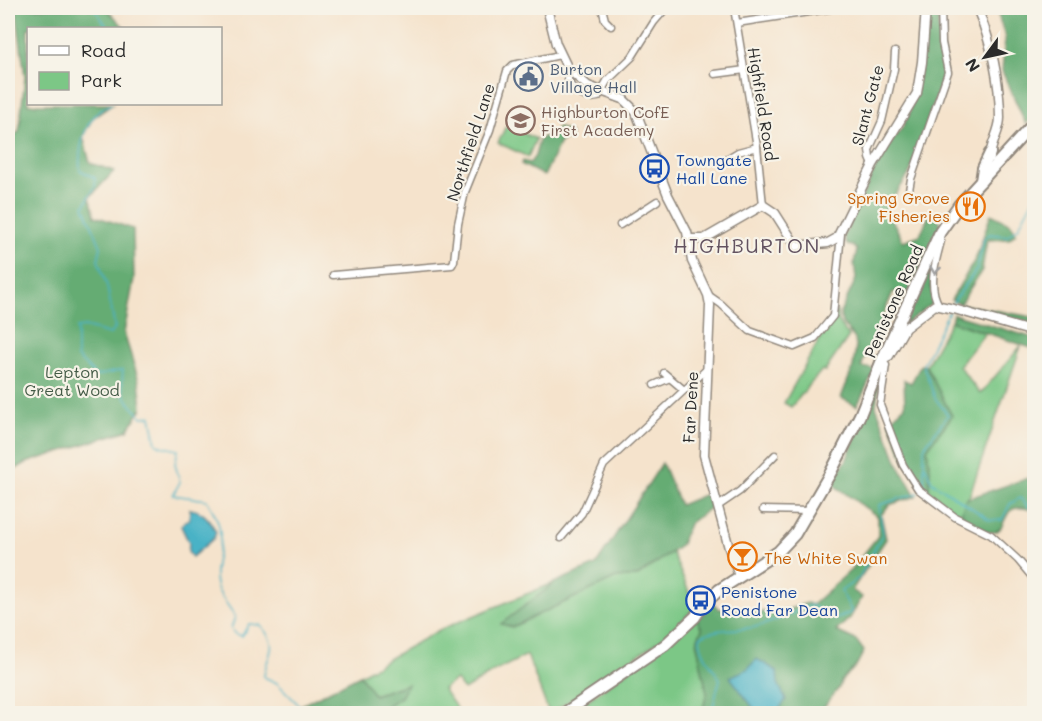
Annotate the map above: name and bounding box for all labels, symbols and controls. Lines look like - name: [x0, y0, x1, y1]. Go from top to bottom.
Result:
- legend: [27, 27, 222, 105]
- north arrow: [955, 27, 1015, 87]
- text: Road: [81, 38, 126, 62]
- street label: Highfield Road: [744, 46, 782, 162]
- text: N: [960, 55, 984, 76]
- place label: Burton Village Hall: [550, 58, 637, 97]
- public building icon: Burton Village Hall: [513, 61, 545, 93]
- street label: Slant Gate: [846, 62, 888, 148]
- text: Park: [81, 68, 122, 92]
- street label: Northfield Lane: [441, 80, 499, 204]
- place label: Highburton CofE First Academy: [541, 101, 669, 140]
- school or university icon: Highburton CofE First Academy: [504, 104, 536, 136]
- place label: Towngate Hall Lane: [676, 149, 752, 188]
- bus stop icon: Towngate Hall Lane: [639, 152, 671, 184]
- place label: Spring Grove Fisheries: [847, 187, 950, 226]
- restaurant icon: Spring Grove Fisheries: [955, 190, 987, 222]
- district label: HIGHBURTON: [673, 232, 821, 258]
- street label: Penistone Road: [859, 241, 927, 361]
- one-way arrow: [929, 265, 941, 275]
- park label: Lepton Great Wood: [24, 361, 120, 400]
- street label: Far Dene: [678, 371, 702, 443]
- bar icon: The White Swan: [727, 541, 759, 573]
- place label: The White Swan: [764, 547, 887, 568]
- place label: Penistone Road Far Dean: [721, 581, 838, 620]
- bus stop icon: Penistone Road Far Dean: [684, 584, 716, 616]

